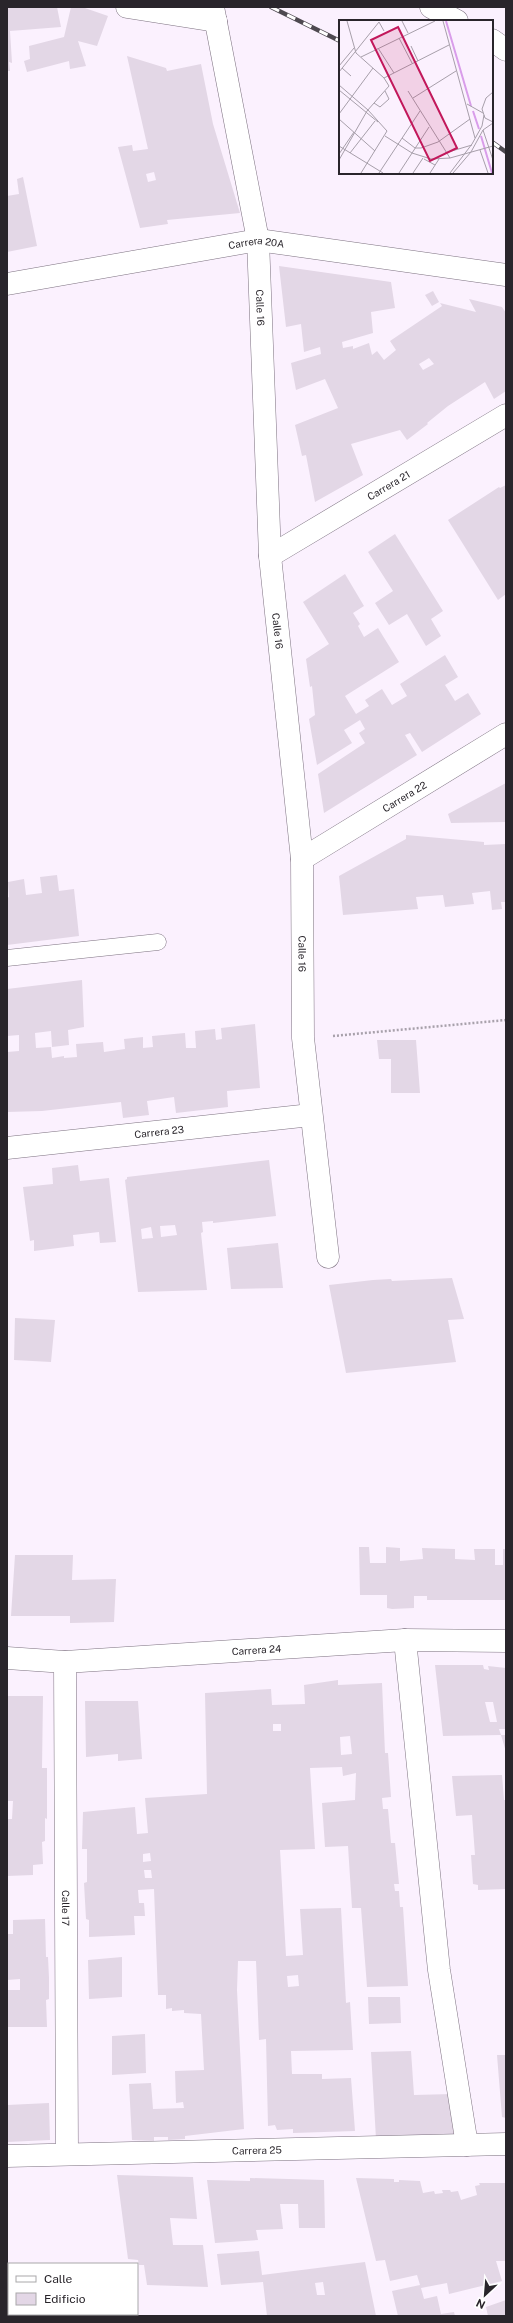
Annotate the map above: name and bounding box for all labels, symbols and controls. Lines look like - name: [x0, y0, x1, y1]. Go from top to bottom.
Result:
- inset map: [339, 20, 493, 174]
- street label: Carrera 20A: [227, 234, 285, 251]
- street label: Calle 16: [254, 289, 267, 326]
- street label: Carrera 21: [365, 468, 412, 503]
- street label: Calle 16: [270, 612, 286, 650]
- street label: Carrera 22: [380, 778, 429, 814]
- street label: Calle 16: [296, 936, 309, 972]
- street label: Carrera 23: [134, 1123, 184, 1140]
- street label: Carrera 24: [231, 1642, 282, 1657]
- street label: Calle 17: [60, 1890, 72, 1926]
- street label: Carrera 25: [232, 2143, 282, 2157]
- legend: [8, 2263, 138, 2315]
- text: Calle: [44, 2272, 73, 2286]
- north arrow: [465, 2275, 505, 2315]
- text: Edificio: [44, 2292, 86, 2306]
- text: N: [474, 2297, 487, 2311]

